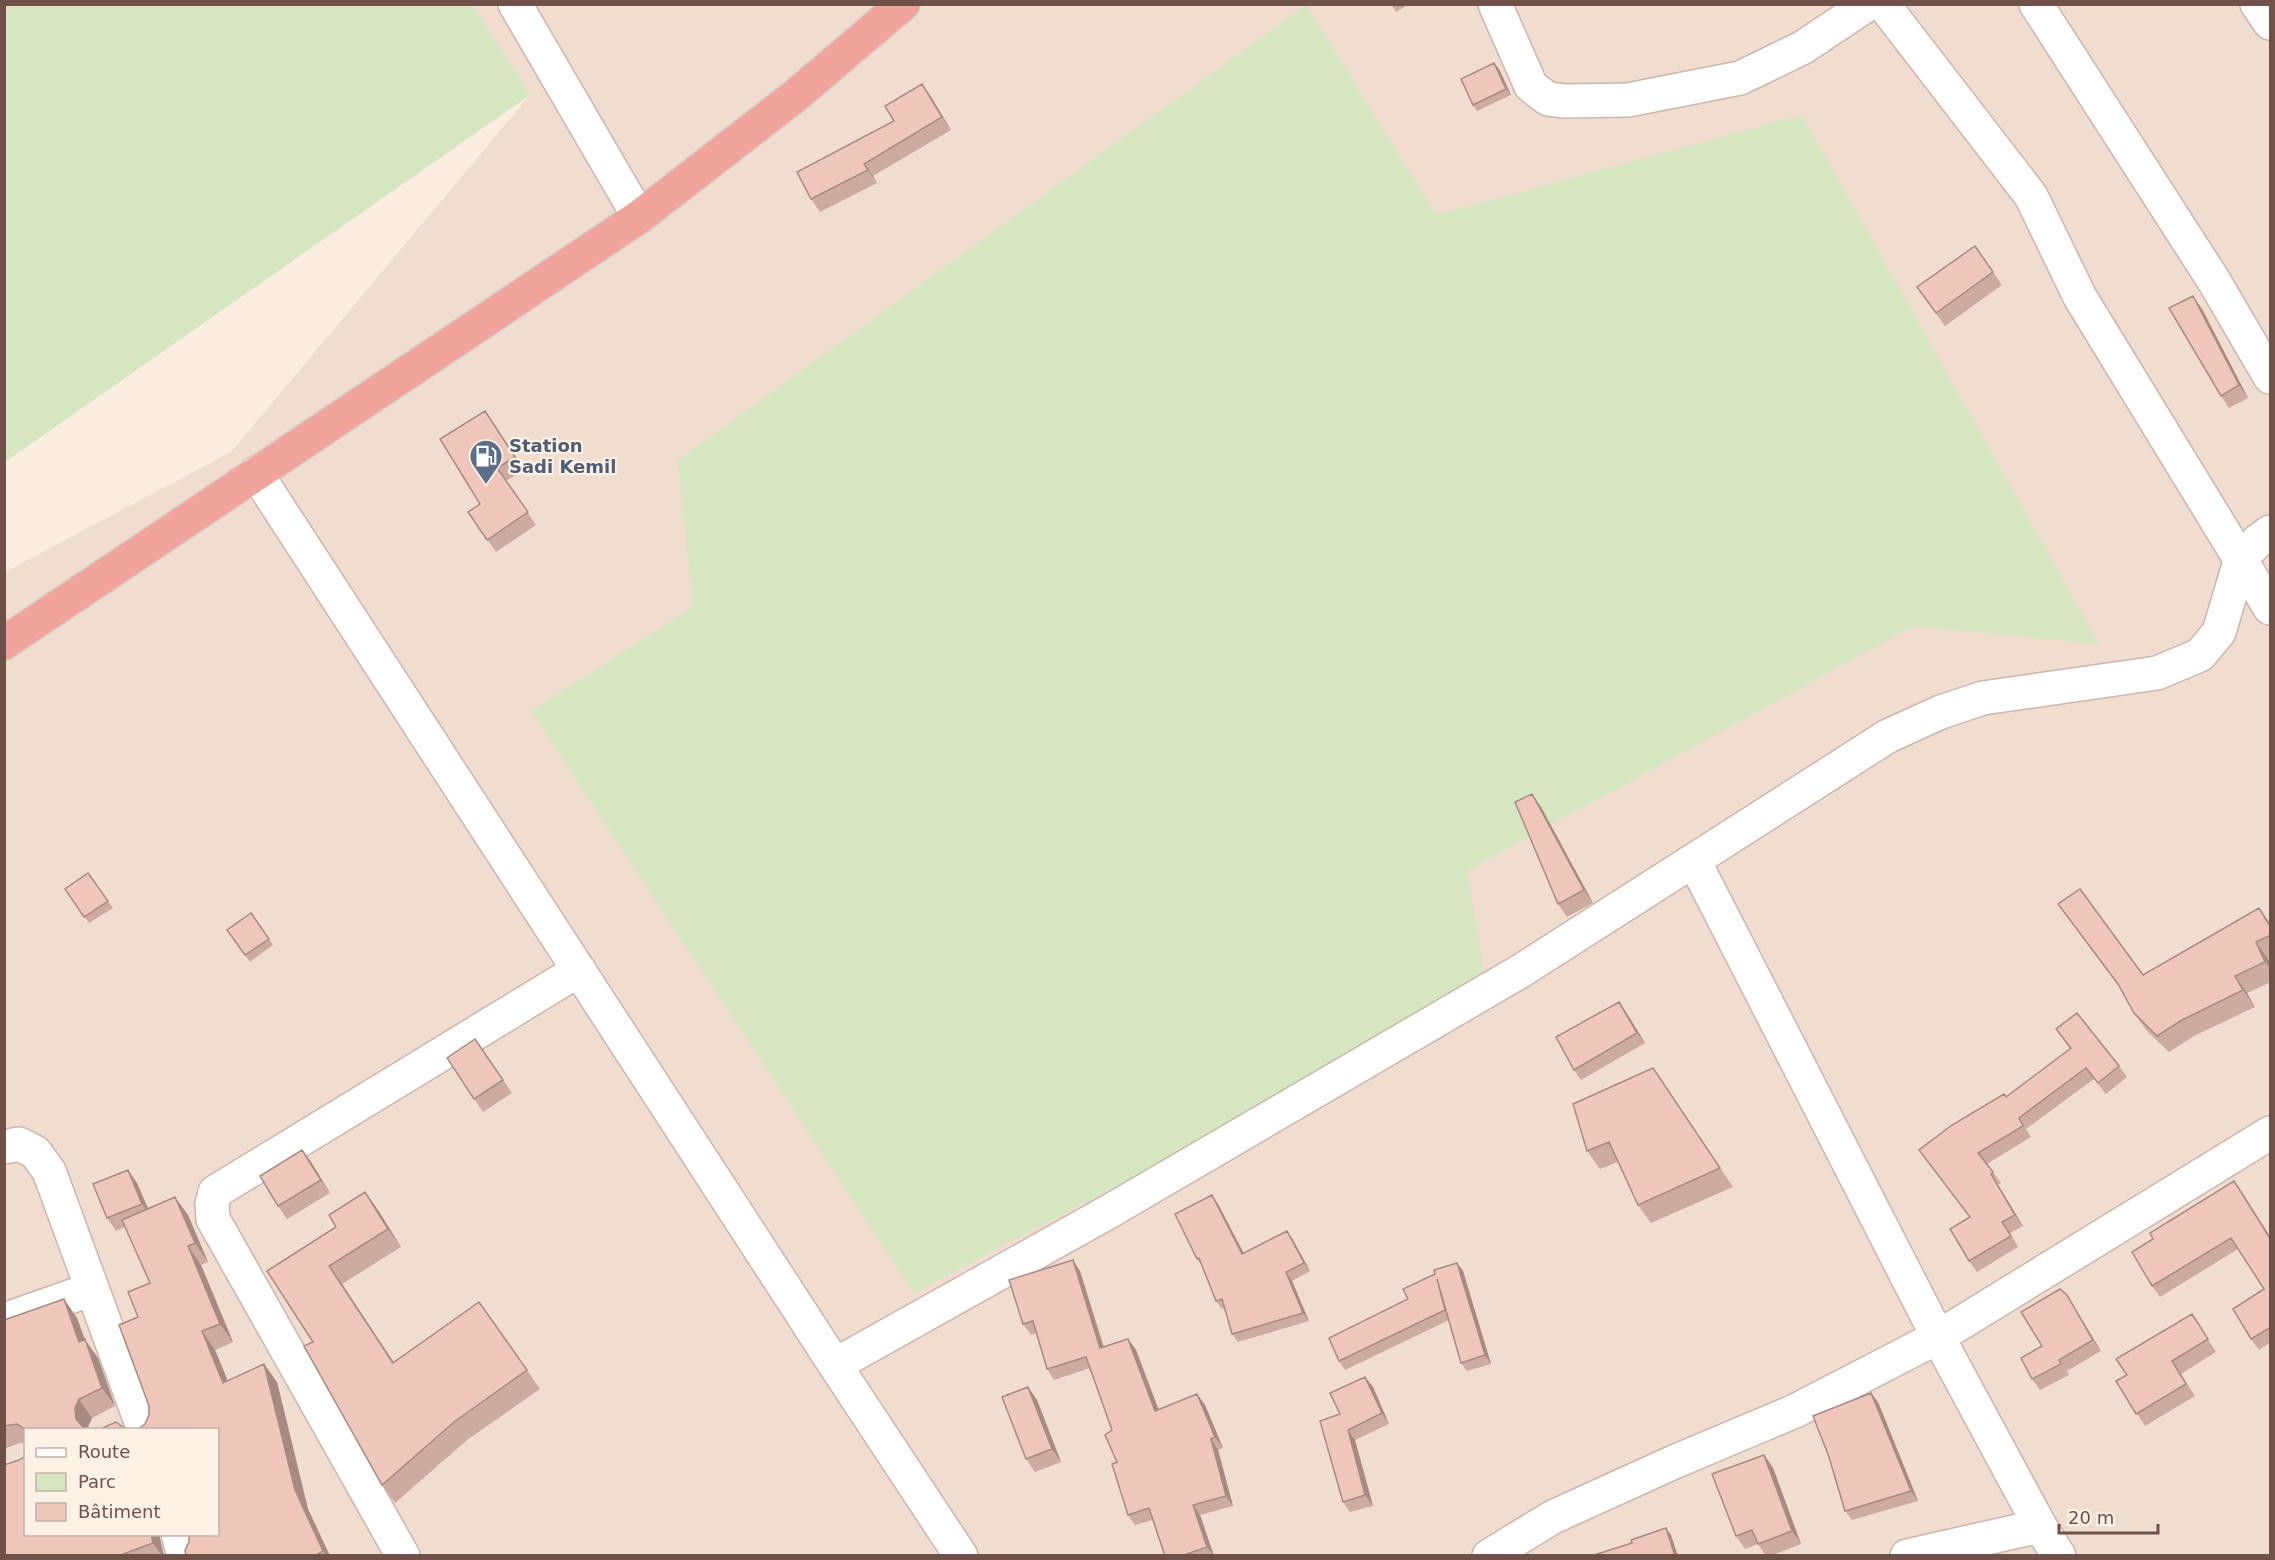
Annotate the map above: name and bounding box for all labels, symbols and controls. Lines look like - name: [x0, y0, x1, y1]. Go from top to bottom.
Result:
- place label: Station Sadi Kemil: [509, 435, 616, 477]
- fuel station icon: Station Sadi Kemil: [468, 438, 504, 485]
- legend: [24, 1428, 219, 1536]
- text: Route: [78, 1441, 130, 1462]
- text: Parc: [78, 1471, 116, 1492]
- scale bar: [2059, 1497, 2158, 1535]
- text: Bâtiment: [78, 1501, 161, 1522]
- text: 20 m: [2068, 1507, 2114, 1528]

